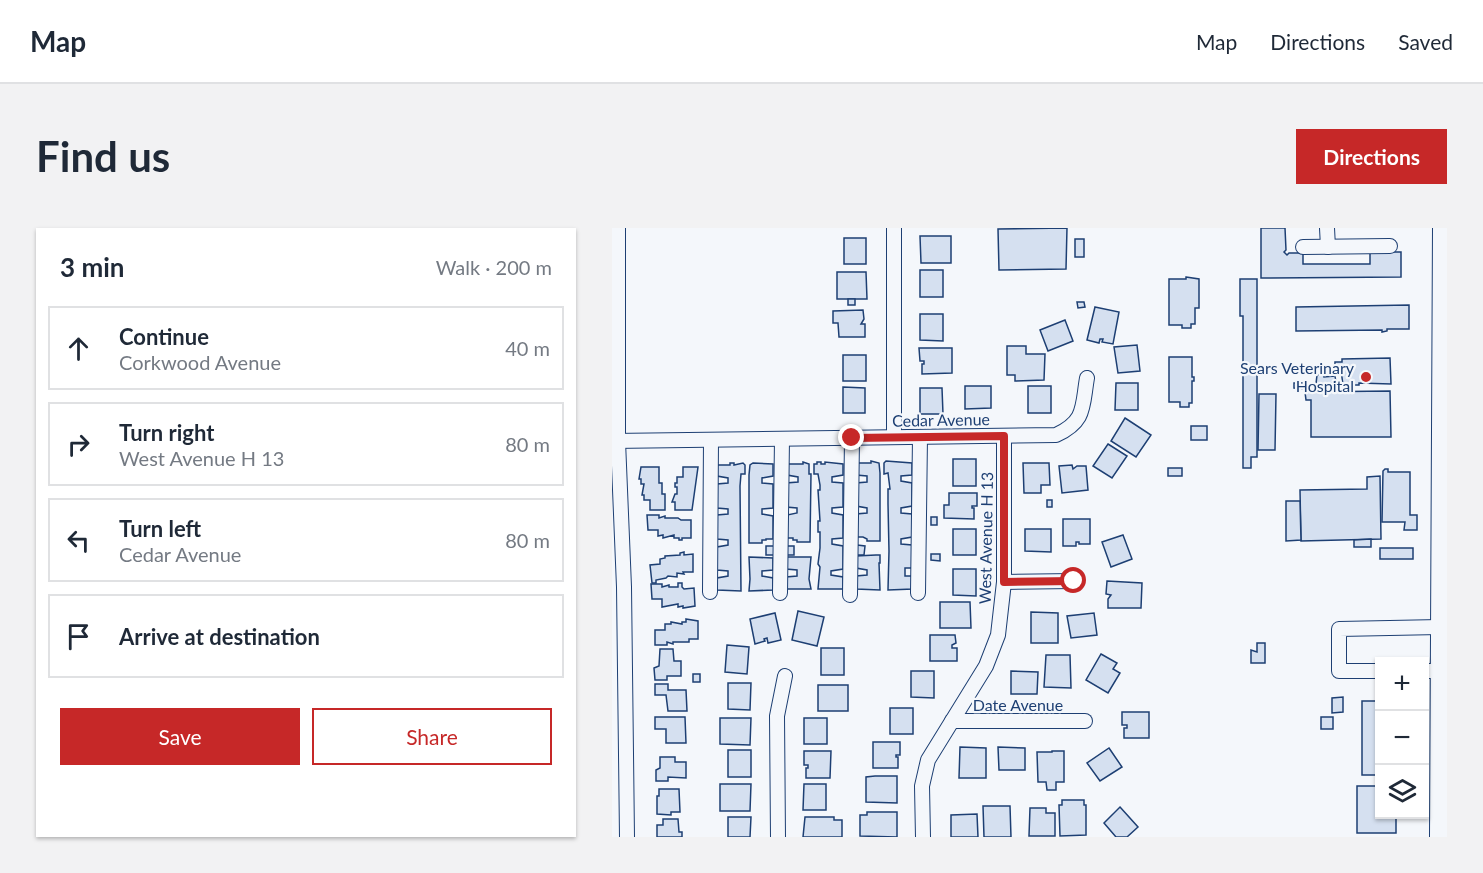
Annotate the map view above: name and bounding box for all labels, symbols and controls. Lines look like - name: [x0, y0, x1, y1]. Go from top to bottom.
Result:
- text: Map: [30, 24, 86, 58]
- text: Map: [1196, 29, 1237, 54]
- text: Directions: [1270, 29, 1365, 54]
- text: Saved: [1398, 29, 1453, 54]
- button: Directions: [1296, 129, 1447, 184]
- text: Find us: [36, 131, 170, 181]
- text: 3 min: [60, 251, 124, 283]
- text: Walk · 200 m: [436, 255, 552, 279]
- text: Continue: [119, 323, 209, 350]
- icon: ahead: [62, 332, 95, 365]
- text: 40 m: [505, 336, 550, 360]
- text: Corkwood Avenue: [119, 350, 281, 374]
- place label: Sears Veterinary Hospital: [1240, 358, 1355, 395]
- marker: Sears Veterinary Hospital: [1359, 370, 1373, 384]
- street label: Cedar Avenue: [892, 409, 990, 430]
- text: Turn right: [119, 419, 214, 446]
- route end: [838, 424, 864, 450]
- icon: right: [62, 428, 95, 461]
- text: 80 m: [505, 432, 550, 456]
- text: West Avenue H 13: [119, 446, 284, 470]
- street label: West Avenue H 13: [975, 472, 996, 604]
- text: Turn left: [119, 515, 201, 542]
- icon: left: [62, 524, 95, 557]
- text: 80 m: [505, 528, 550, 552]
- text: Cedar Avenue: [119, 542, 241, 566]
- route start: [1060, 567, 1086, 593]
- icon: arrive: [62, 620, 95, 653]
- text: Arrive at destination: [119, 623, 320, 650]
- map controls: [1375, 657, 1429, 819]
- button: +: [1375, 657, 1429, 711]
- street label: Date Avenue: [973, 695, 1063, 714]
- button: Save: [60, 708, 300, 765]
- button: Share: [312, 708, 552, 765]
- button: −: [1375, 711, 1429, 765]
- button: layers: [1375, 765, 1429, 819]

